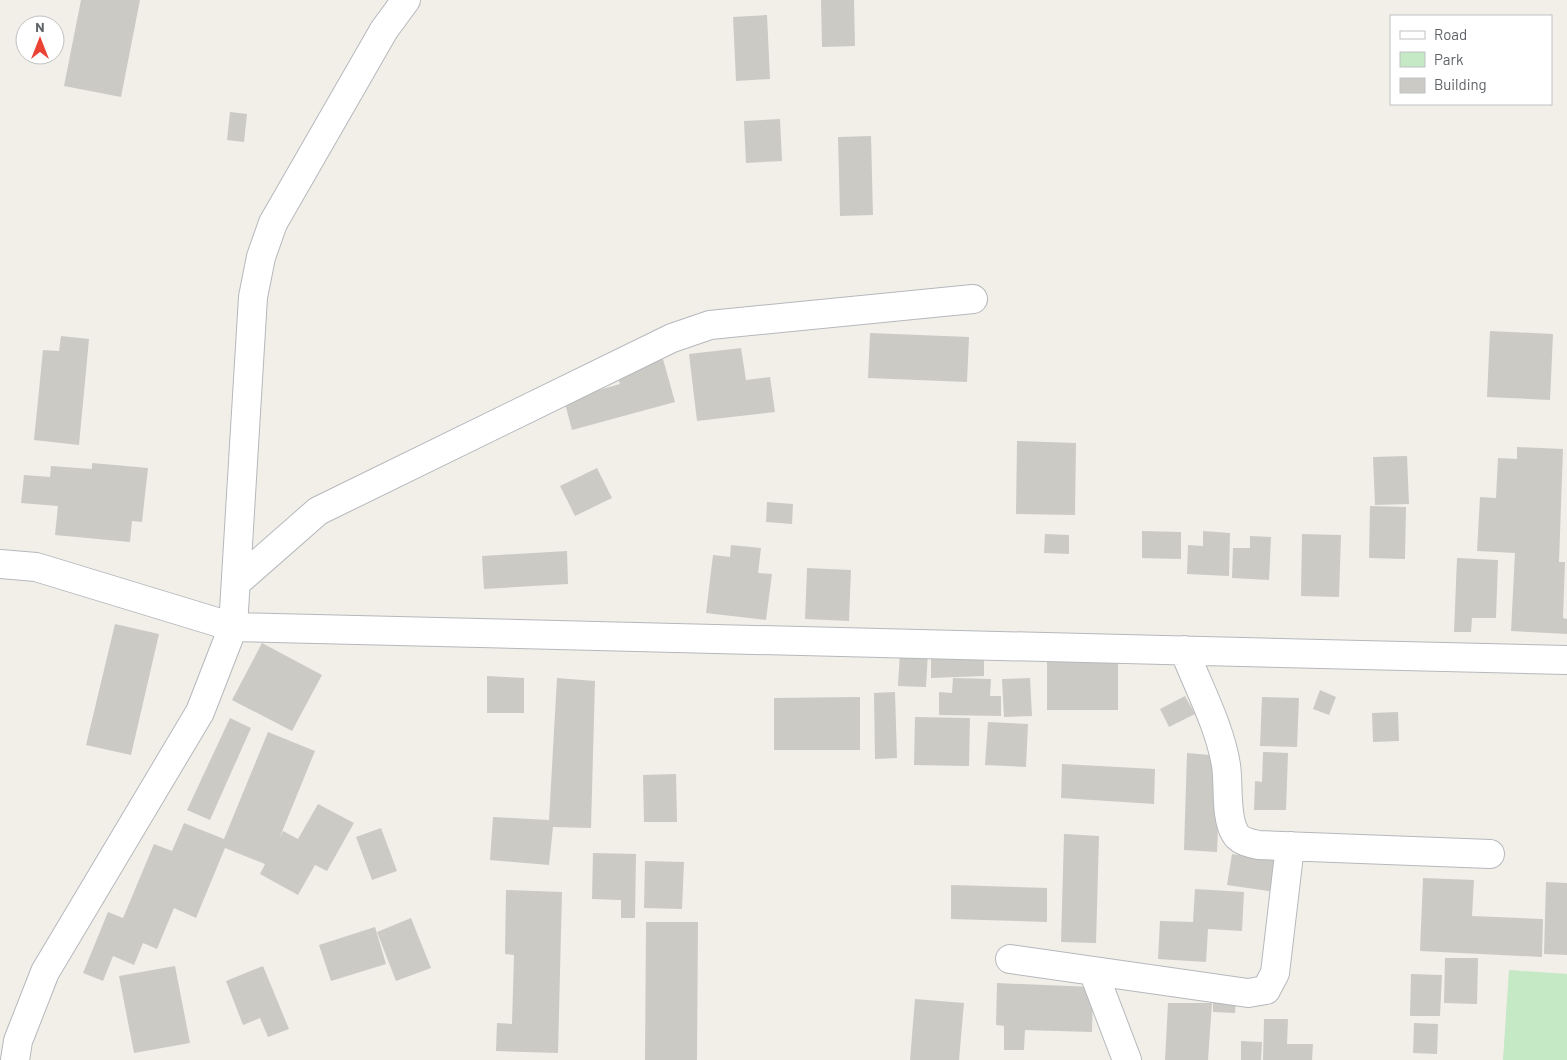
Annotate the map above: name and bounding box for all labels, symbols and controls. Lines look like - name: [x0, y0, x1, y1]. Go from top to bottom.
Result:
- north arrow: [15, 15, 65, 65]
- legend: [1390, 15, 1552, 105]
- text: N: [35, 18, 45, 35]
- text: Road: [1434, 25, 1467, 43]
- text: Park: [1434, 50, 1464, 68]
- text: Building: [1434, 75, 1487, 93]

